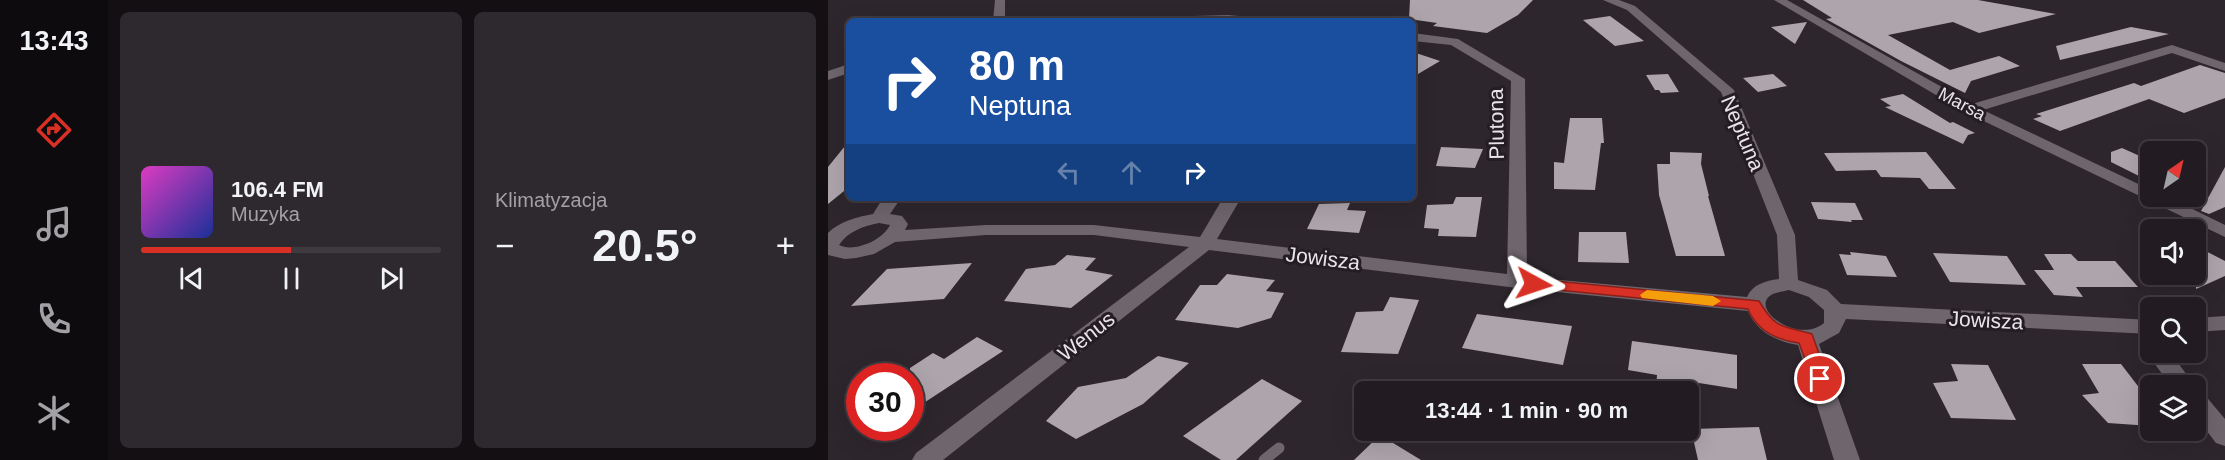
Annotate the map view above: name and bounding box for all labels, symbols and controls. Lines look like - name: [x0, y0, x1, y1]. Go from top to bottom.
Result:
- text: 13:43: [19, 26, 89, 56]
- icon: right: [870, 42, 948, 120]
- text: 80 m: [969, 42, 1065, 89]
- street label: Marsa: [1935, 83, 1990, 125]
- street label: Plutona: [1484, 88, 1508, 160]
- text: Neptuna: [969, 91, 1071, 121]
- street label: Neptuna: [1717, 92, 1769, 174]
- icon: directions: [33, 109, 75, 151]
- north arrow: [2140, 141, 2206, 207]
- map controls: [2140, 141, 2206, 441]
- icon: left: [1052, 156, 1085, 189]
- icon: ahead: [1115, 156, 1148, 189]
- icon: right: [1178, 156, 1211, 189]
- text: 106.4 FM: [231, 177, 324, 202]
- text: Klimatyzacja: [495, 189, 607, 211]
- icon: music: [33, 203, 75, 245]
- text: Muzyka: [231, 203, 300, 225]
- button: sound: [2140, 219, 2206, 285]
- text: 20.5°: [592, 220, 698, 271]
- text: −: [495, 227, 514, 264]
- text: +: [776, 227, 795, 264]
- street label: Jowisza: [1285, 242, 1362, 274]
- position arrow: [1502, 252, 1566, 316]
- icon: previous: [175, 262, 208, 295]
- icon: pause: [275, 262, 308, 295]
- icon: next: [375, 262, 408, 295]
- button: search: [2140, 297, 2206, 363]
- icon: phone: [33, 298, 75, 340]
- street label: Wenus: [1053, 307, 1119, 365]
- street label: Jowisza: [1948, 307, 2024, 333]
- pin: [1794, 353, 1845, 404]
- icon: arrive: [1803, 362, 1836, 395]
- speed limit sign: 30: [846, 363, 924, 441]
- button: layers: [2140, 375, 2206, 441]
- icon: climate: [33, 392, 75, 434]
- text: 13:44 · 1 min · 90 m: [1425, 398, 1628, 423]

